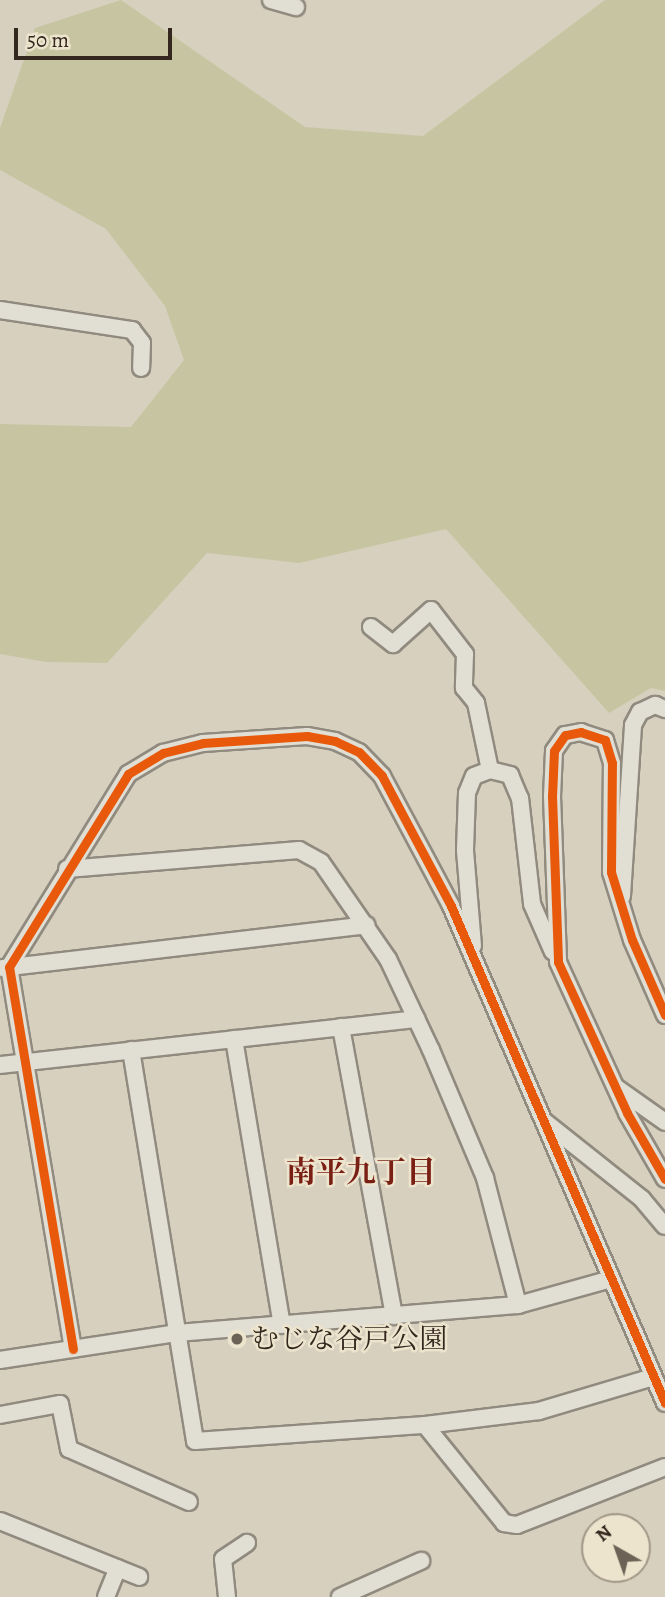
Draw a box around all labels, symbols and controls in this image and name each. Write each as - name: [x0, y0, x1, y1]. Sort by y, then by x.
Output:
- scale bar: [18, 14, 175, 58]
- text: 50 m: [27, 26, 69, 54]
- district label: 南平九丁目: [286, 1154, 436, 1190]
- place label: むじな谷戸公園: [251, 1322, 447, 1356]
- marker: むじな谷戸公園: [229, 1331, 245, 1347]
- north arrow: [581, 1513, 651, 1583]
- text: N: [590, 1519, 617, 1548]

